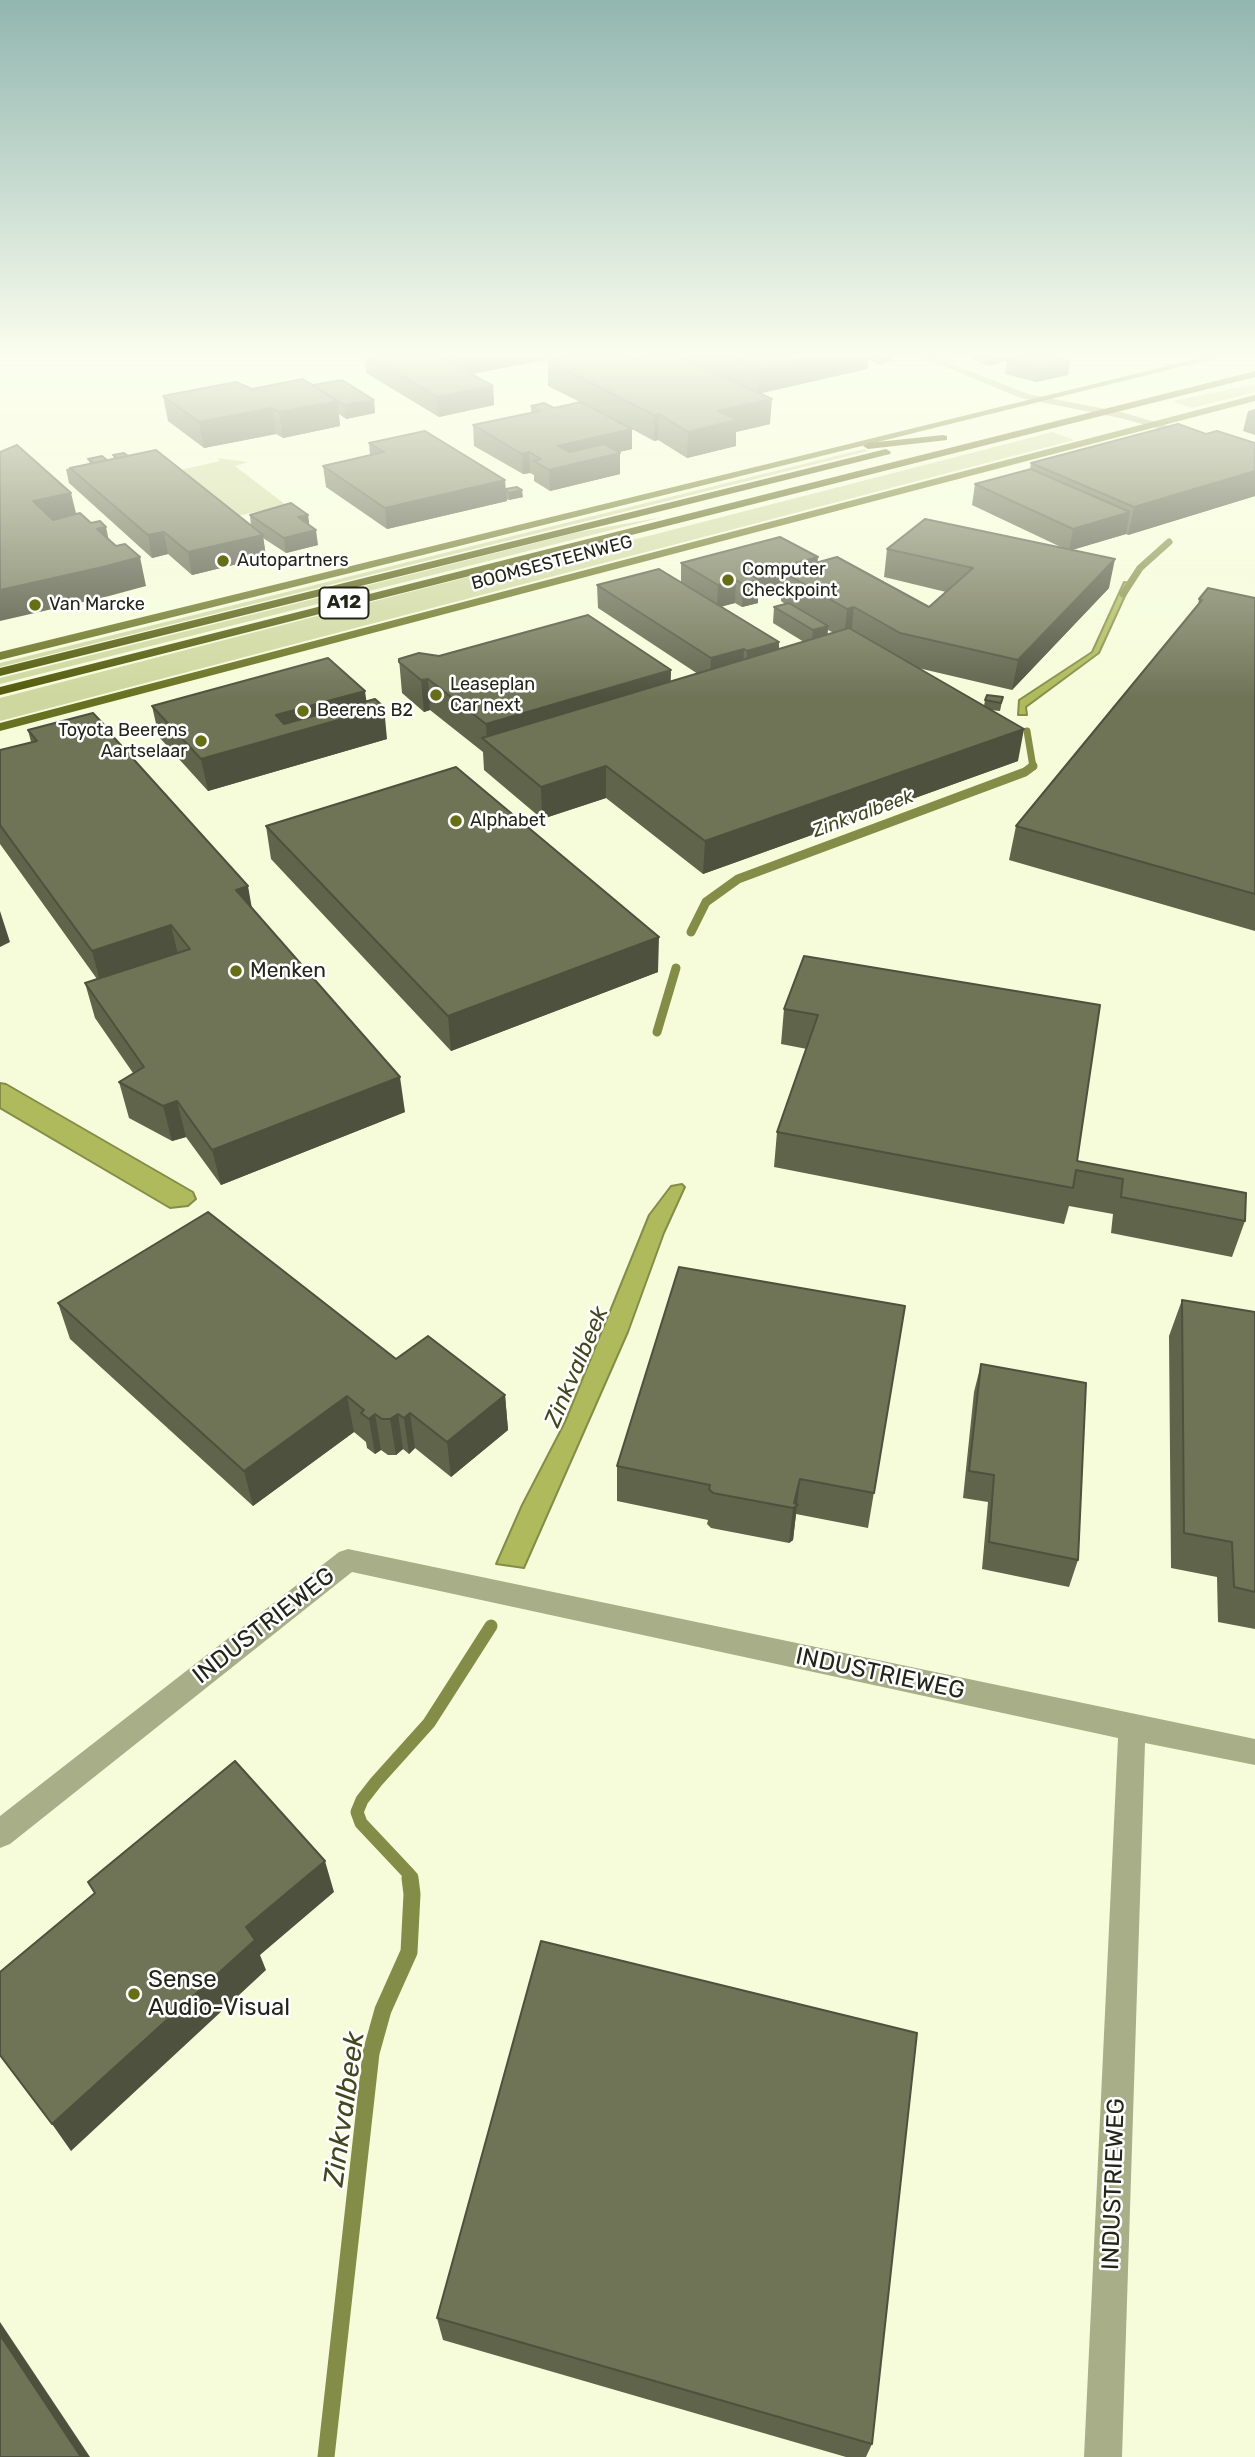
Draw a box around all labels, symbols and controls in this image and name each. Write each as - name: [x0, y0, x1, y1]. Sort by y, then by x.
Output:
- street label: BOOMSESTEENWEG: [469, 531, 635, 595]
- place label: Autopartners: [237, 550, 349, 572]
- marker: Autopartners: [215, 553, 231, 569]
- place label: Computer Checkpoint: [742, 559, 837, 602]
- marker: Computer Checkpoint: [720, 572, 736, 588]
- road number: A12: [320, 588, 368, 618]
- place label: Van Marcke: [49, 594, 145, 616]
- marker: Van Marcke: [27, 597, 43, 613]
- place label: Leaseplan Car next: [450, 674, 535, 716]
- marker: Leaseplan Car next: [428, 687, 444, 703]
- place label: Beerens B2: [317, 700, 413, 722]
- marker: Beerens B2: [295, 703, 311, 719]
- place label: Toyota Beerens Aartselaar: [58, 720, 187, 762]
- marker: Toyota Beerens Aartselaar: [193, 733, 209, 749]
- water label: Zinkvalbeek: [809, 785, 917, 843]
- place label: Alphabet: [470, 810, 546, 832]
- marker: Alphabet: [448, 813, 464, 829]
- place label: Menken: [250, 958, 326, 984]
- marker: Menken: [228, 963, 244, 979]
- water label: Zinkvalbeek: [539, 1303, 615, 1431]
- street label: INDUSTRIEWEG: [187, 1562, 341, 1690]
- street label: INDUSTRIEWEG: [793, 1642, 967, 1706]
- place label: Sense Audio-Visual: [148, 1966, 290, 2022]
- marker: Sense Audio-Visual: [126, 1986, 142, 2002]
- water label: Zinkvalbeek: [318, 2029, 372, 2189]
- street label: INDUSTRIEWEG: [1097, 2098, 1131, 2270]

